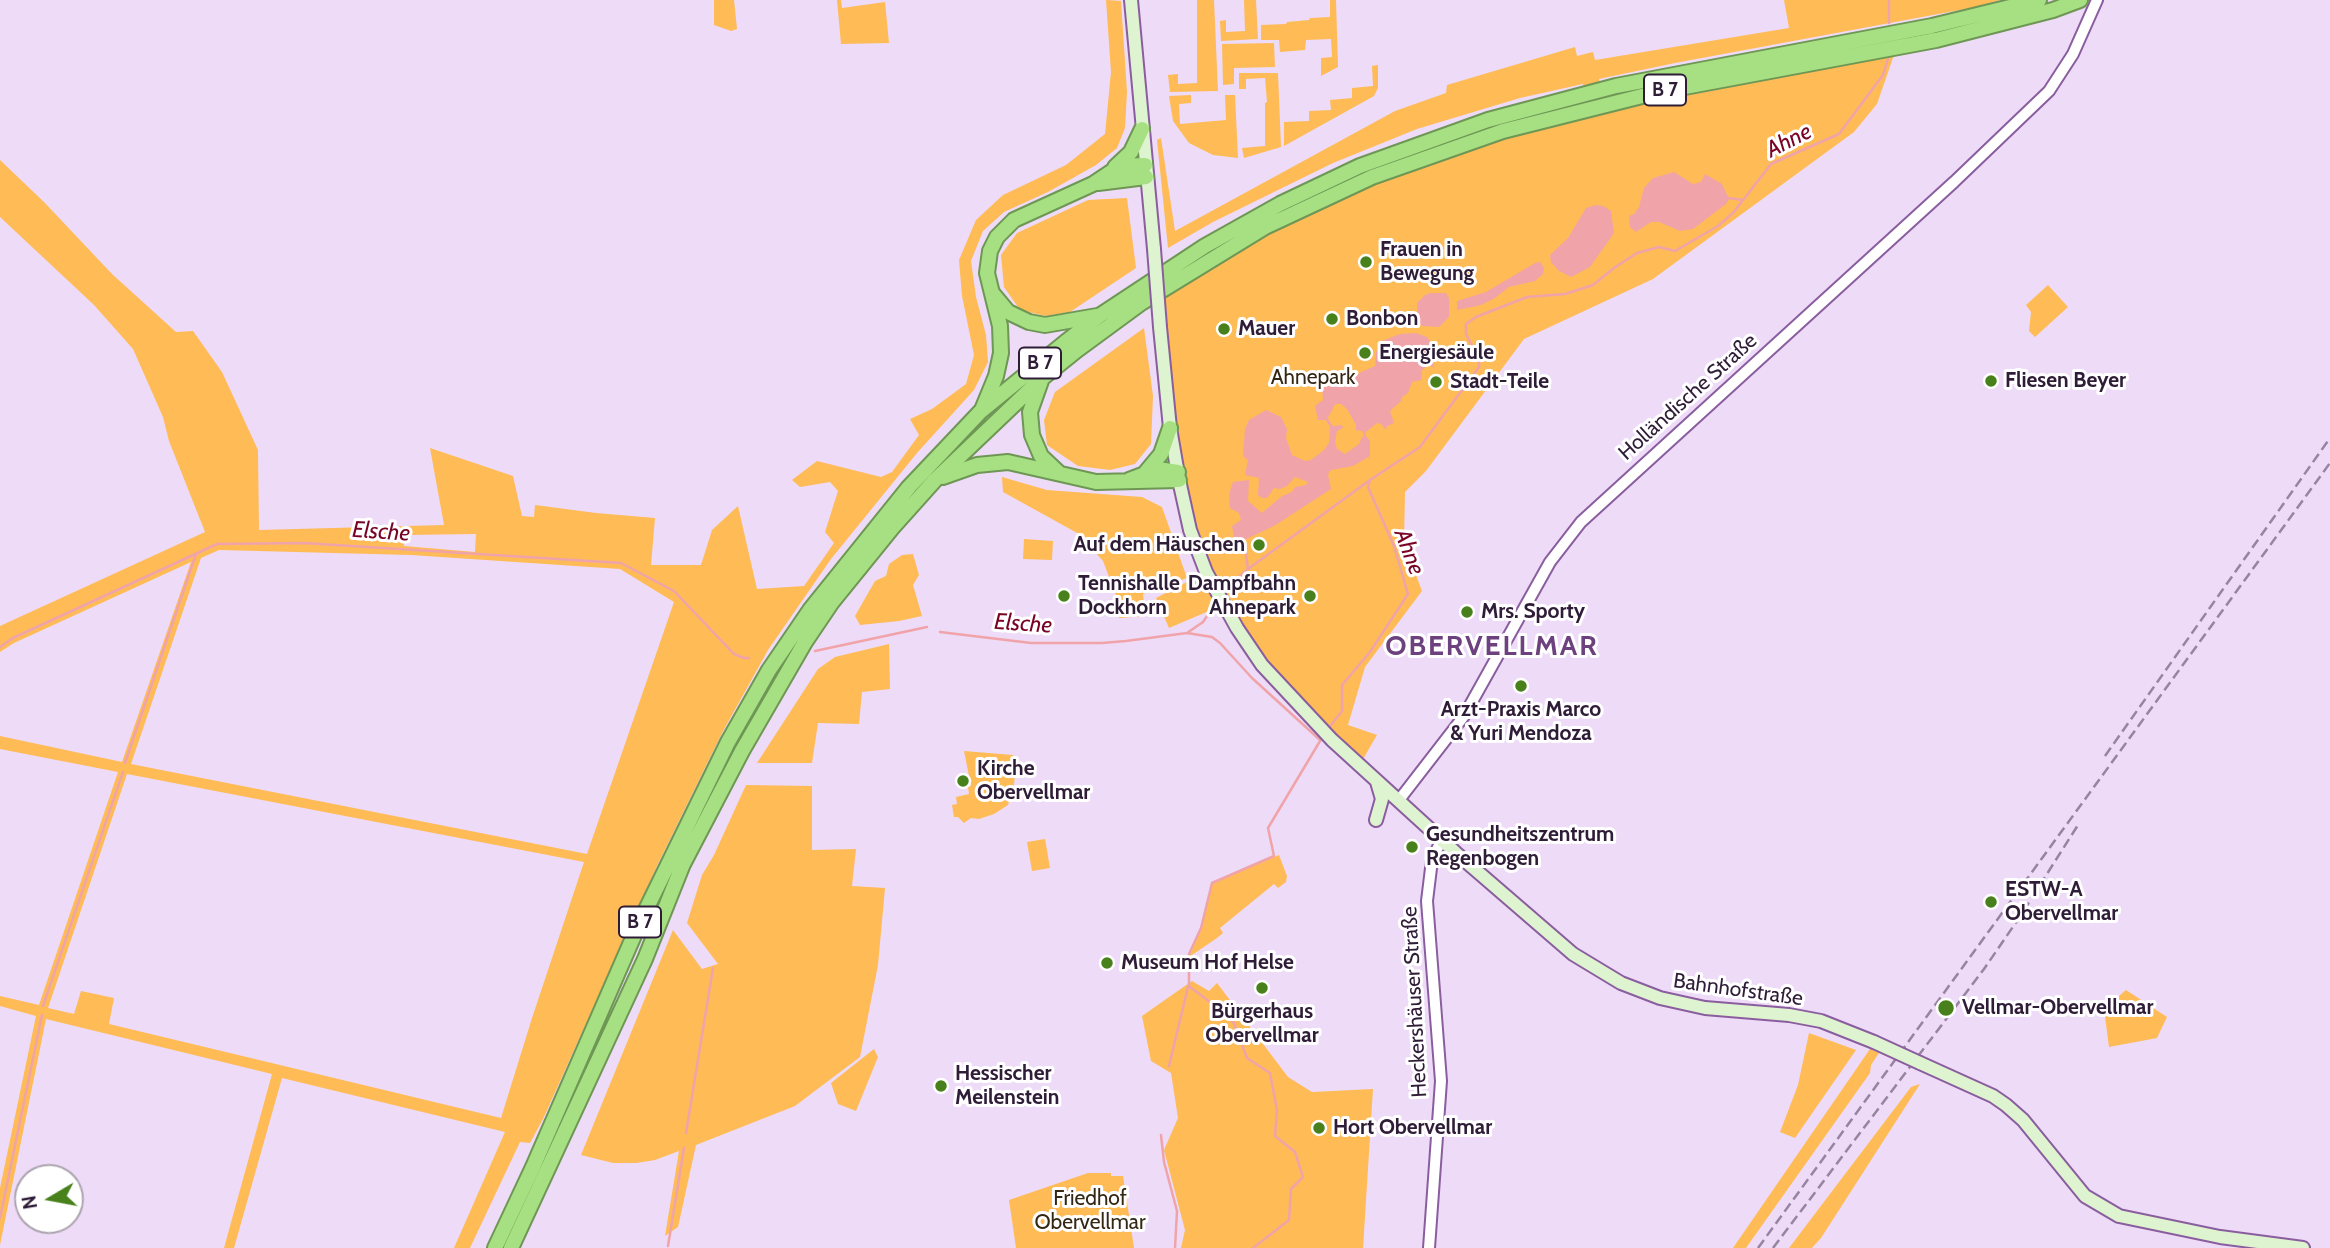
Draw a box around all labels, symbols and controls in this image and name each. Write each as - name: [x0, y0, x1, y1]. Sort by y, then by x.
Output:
- road number: B 7: [1644, 74, 1686, 106]
- water label: Ahne: [1762, 118, 1816, 164]
- place label: Frauen in Bewegung: [1380, 237, 1474, 287]
- marker: Frauen in Bewegung: [1358, 254, 1374, 270]
- place label: Bonbon: [1346, 306, 1418, 332]
- marker: Bonbon: [1324, 311, 1340, 327]
- place label: Mauer: [1238, 316, 1295, 342]
- marker: Mauer: [1216, 321, 1232, 337]
- street label: Holländische Straße: [1614, 328, 1762, 466]
- place label: Energiesäule: [1379, 340, 1494, 366]
- marker: Energiesäule: [1357, 345, 1373, 361]
- road number: B 7: [1019, 348, 1061, 378]
- park label: Ahnepark: [1271, 365, 1355, 391]
- place label: Fliesen Beyer: [2005, 368, 2126, 394]
- place label: Stadt-Teile: [1450, 369, 1549, 395]
- marker: Fliesen Beyer: [1983, 373, 1999, 389]
- marker: Stadt-Teile: [1428, 374, 1444, 390]
- water label: Elsche: [351, 516, 411, 548]
- water label: Ahne: [1388, 525, 1430, 579]
- place label: Auf dem Häuschen: [1073, 532, 1245, 558]
- marker: Auf dem Häuschen: [1251, 537, 1267, 553]
- place label: Tennishalle Dockhorn: [1078, 571, 1180, 621]
- place label: Dampfbahn Ahnepark: [1188, 571, 1296, 621]
- marker: Tennishalle Dockhorn: [1056, 588, 1072, 604]
- marker: Dampfbahn Ahnepark: [1302, 588, 1318, 604]
- place label: Mrs. Sporty: [1481, 599, 1585, 625]
- marker: Mrs. Sporty: [1459, 604, 1475, 620]
- water label: Elsche: [993, 608, 1053, 640]
- district label: OBERVELLMAR: [1387, 630, 1597, 664]
- marker: Arzt-Praxis Marco & Yuri Mendoza: [1513, 678, 1529, 694]
- place label: Arzt-Praxis Marco & Yuri Mendoza: [1441, 697, 1601, 747]
- place label: Kirche Obervellmar: [977, 756, 1090, 806]
- marker: Kirche Obervellmar: [955, 773, 971, 789]
- place label: Gesundheitszentrum Regenbogen: [1426, 822, 1614, 872]
- marker: Gesundheitszentrum Regenbogen: [1404, 839, 1420, 855]
- place label: ESTW-A Obervellmar: [2005, 877, 2118, 927]
- marker: ESTW-A Obervellmar: [1983, 894, 1999, 910]
- road number: B 7: [619, 906, 661, 938]
- street label: Heckershäuser Straße: [1397, 906, 1433, 1098]
- place label: Museum Hof Helse: [1121, 950, 1294, 976]
- marker: Museum Hof Helse: [1099, 955, 1115, 971]
- street label: Bahnhofstraße: [1672, 968, 1804, 1012]
- marker: Bürgerhaus Obervellmar: [1254, 980, 1270, 996]
- place label: Vellmar-Obervellmar: [1962, 995, 2153, 1021]
- marker: Vellmar-Obervellmar: [1936, 998, 1956, 1018]
- place label: Bürgerhaus Obervellmar: [1205, 999, 1319, 1049]
- place label: Hessischer Meilenstein: [955, 1061, 1059, 1111]
- marker: Hessischer Meilenstein: [933, 1078, 949, 1094]
- place label: Hort Obervellmar: [1333, 1115, 1492, 1141]
- marker: Hort Obervellmar: [1311, 1120, 1327, 1136]
- north arrow: [14, 1164, 84, 1234]
- park label: Friedhof Obervellmar: [1034, 1186, 1146, 1236]
- text: N: [17, 1194, 42, 1211]

